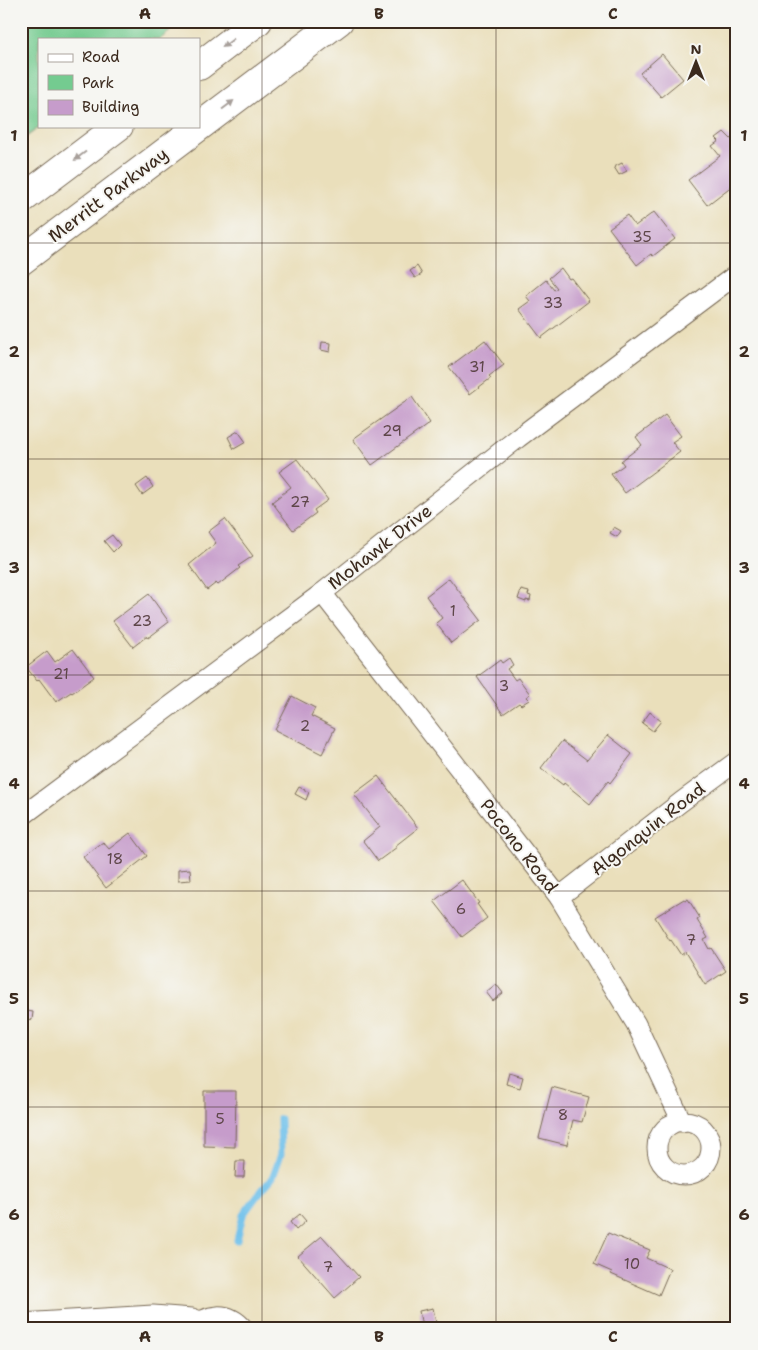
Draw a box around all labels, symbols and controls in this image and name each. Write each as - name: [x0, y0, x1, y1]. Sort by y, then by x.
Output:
- text: A: [139, 3, 151, 24]
- text: B: [374, 3, 384, 24]
- text: C: [608, 3, 618, 24]
- legend: [38, 38, 200, 128]
- one-way arrow: [222, 38, 235, 49]
- north arrow: [670, 38, 720, 88]
- text: N: [690, 40, 702, 58]
- text: Road: [82, 47, 120, 67]
- text: Park: [82, 73, 114, 93]
- text: Building: [82, 97, 139, 117]
- one-way arrow: [221, 100, 234, 111]
- text: 1: [10, 125, 18, 146]
- text: 1: [740, 125, 748, 146]
- street label: Merritt Parkway: [43, 142, 173, 248]
- one-way arrow: [74, 150, 87, 161]
- house number: 35: [632, 227, 652, 247]
- house number: 33: [543, 293, 563, 313]
- text: 2: [8, 341, 20, 362]
- text: 2: [738, 341, 750, 362]
- house number: 31: [469, 357, 485, 377]
- house number: 29: [382, 421, 402, 441]
- house number: 27: [290, 492, 310, 512]
- street label: Mohawk Drive: [323, 499, 437, 595]
- text: 3: [8, 557, 20, 578]
- text: 3: [738, 557, 750, 578]
- house number: 1: [450, 601, 456, 621]
- house number: 23: [132, 611, 152, 631]
- house number: 21: [53, 664, 69, 684]
- house number: 3: [499, 676, 509, 696]
- house number: 2: [300, 716, 310, 736]
- text: 4: [8, 773, 20, 794]
- text: 4: [738, 773, 750, 794]
- street label: Algonquin Road: [586, 777, 710, 881]
- street label: Pocono Road: [475, 794, 563, 898]
- house number: 18: [107, 849, 123, 869]
- house number: 6: [456, 899, 466, 919]
- house number: 7: [686, 930, 696, 950]
- text: 5: [9, 988, 19, 1009]
- text: 5: [739, 988, 749, 1009]
- house number: 8: [558, 1105, 568, 1125]
- house number: 5: [215, 1109, 225, 1129]
- text: 6: [8, 1204, 20, 1225]
- text: 6: [738, 1204, 750, 1225]
- house number: 10: [624, 1254, 640, 1274]
- house number: 7: [323, 1257, 333, 1277]
- text: A: [139, 1326, 151, 1347]
- text: B: [374, 1326, 384, 1347]
- text: C: [608, 1326, 618, 1347]

